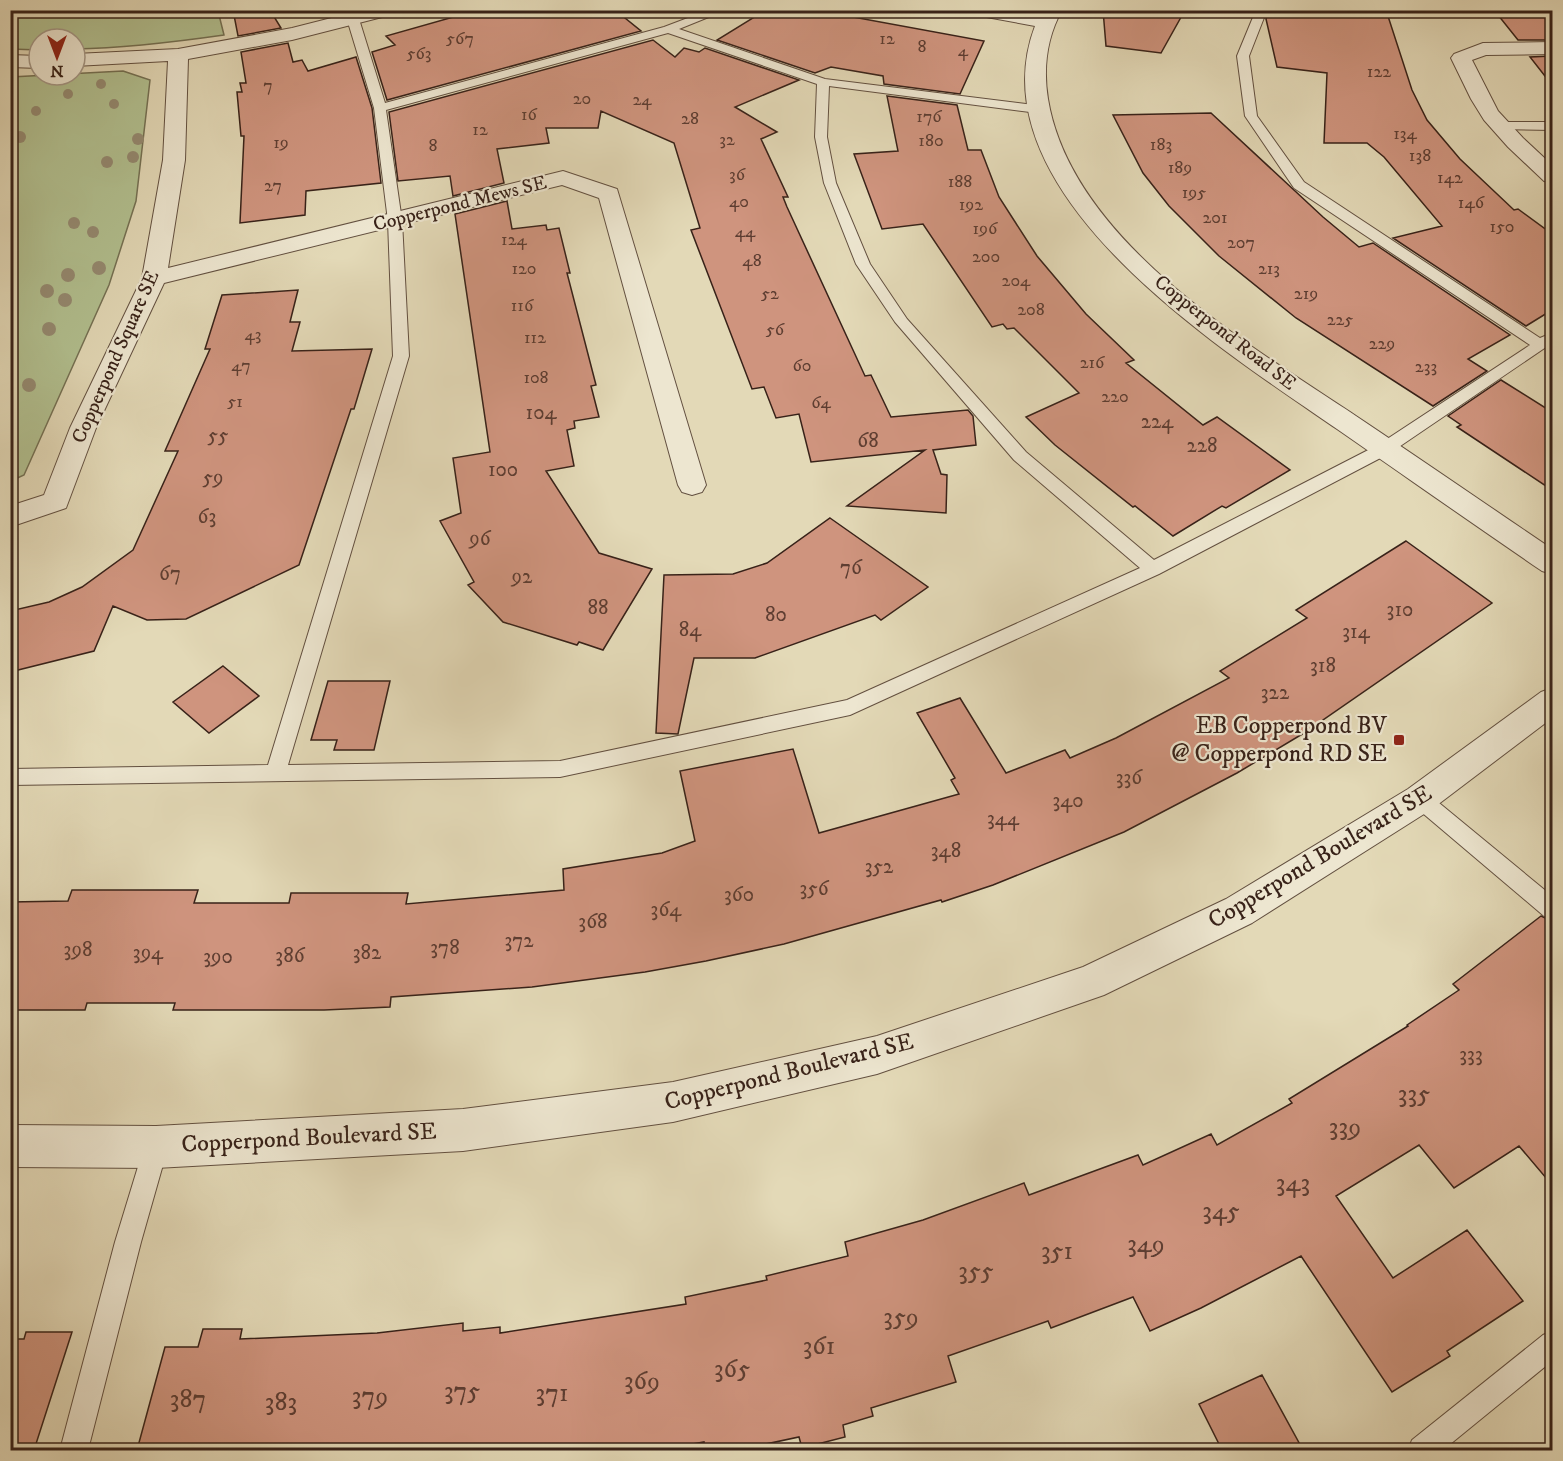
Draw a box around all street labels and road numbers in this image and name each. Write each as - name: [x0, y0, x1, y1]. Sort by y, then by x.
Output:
- street label: Copperpond Mews SE: [371, 170, 549, 238]
- street label: Copperpond Square SE: [67, 267, 165, 447]
- street label: Copperpond Road SE: [1149, 270, 1301, 396]
- street label: Copperpond Boulevard SE: [1203, 778, 1437, 936]
- street label: Copperpond Boulevard SE: [661, 1027, 917, 1117]
- street label: Copperpond Boulevard SE: [181, 1116, 437, 1160]

